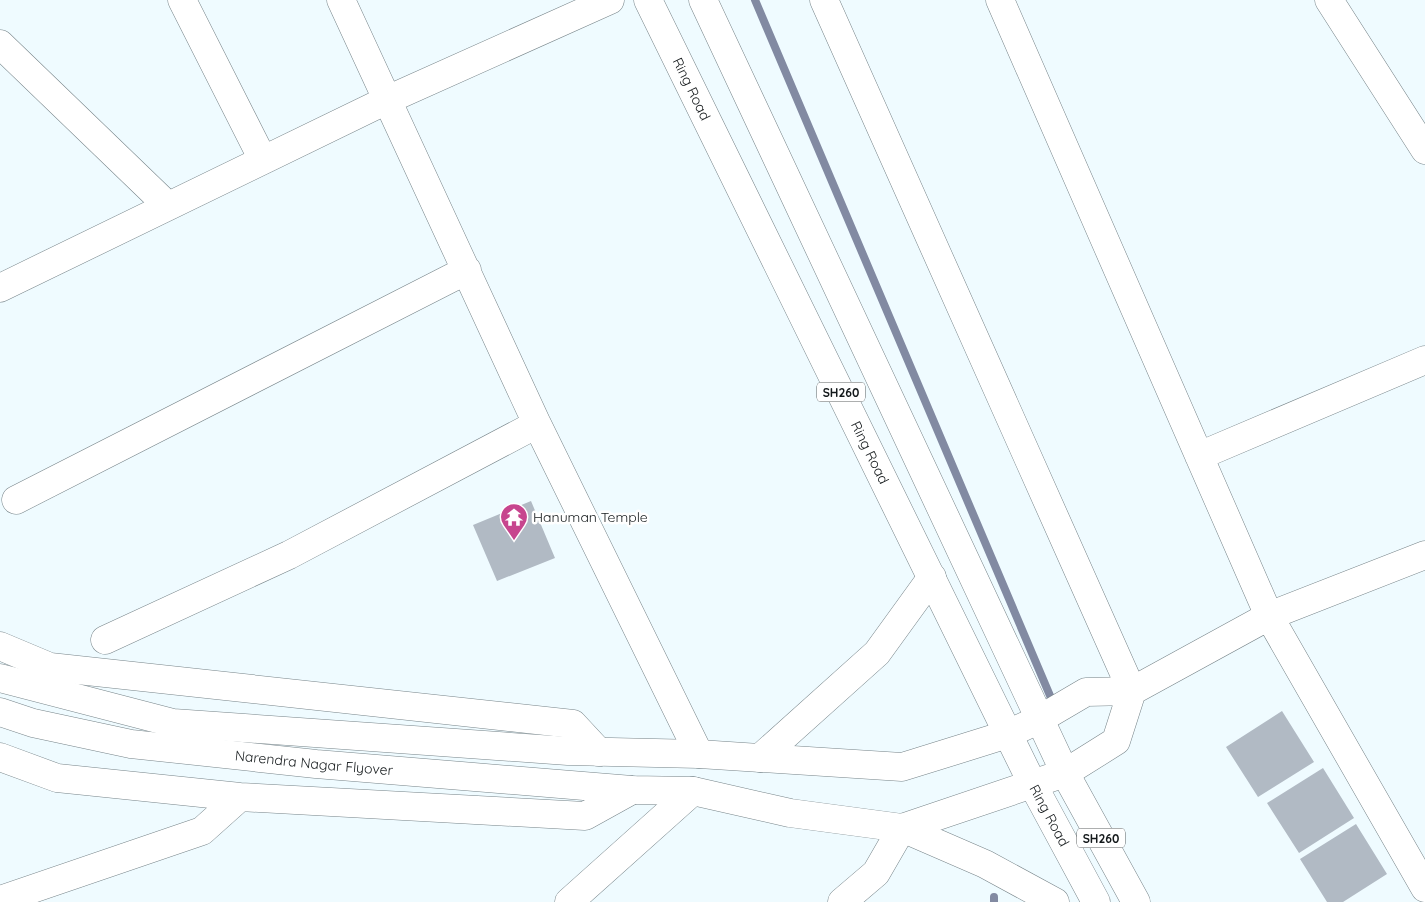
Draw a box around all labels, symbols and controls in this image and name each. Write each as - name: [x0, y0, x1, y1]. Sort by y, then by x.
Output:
- street label: Ring Road: [669, 54, 715, 123]
- road number: SH260: [817, 382, 865, 402]
- street label: Ring Road: [847, 418, 893, 487]
- temple icon: Hanuman Temple: [499, 502, 529, 541]
- place label: Hanuman Temple: [533, 508, 648, 526]
- street label: Narendra Nagar Flyover: [234, 746, 394, 779]
- street label: Ring Road: [1025, 781, 1073, 850]
- road number: SH260: [1077, 828, 1125, 848]

